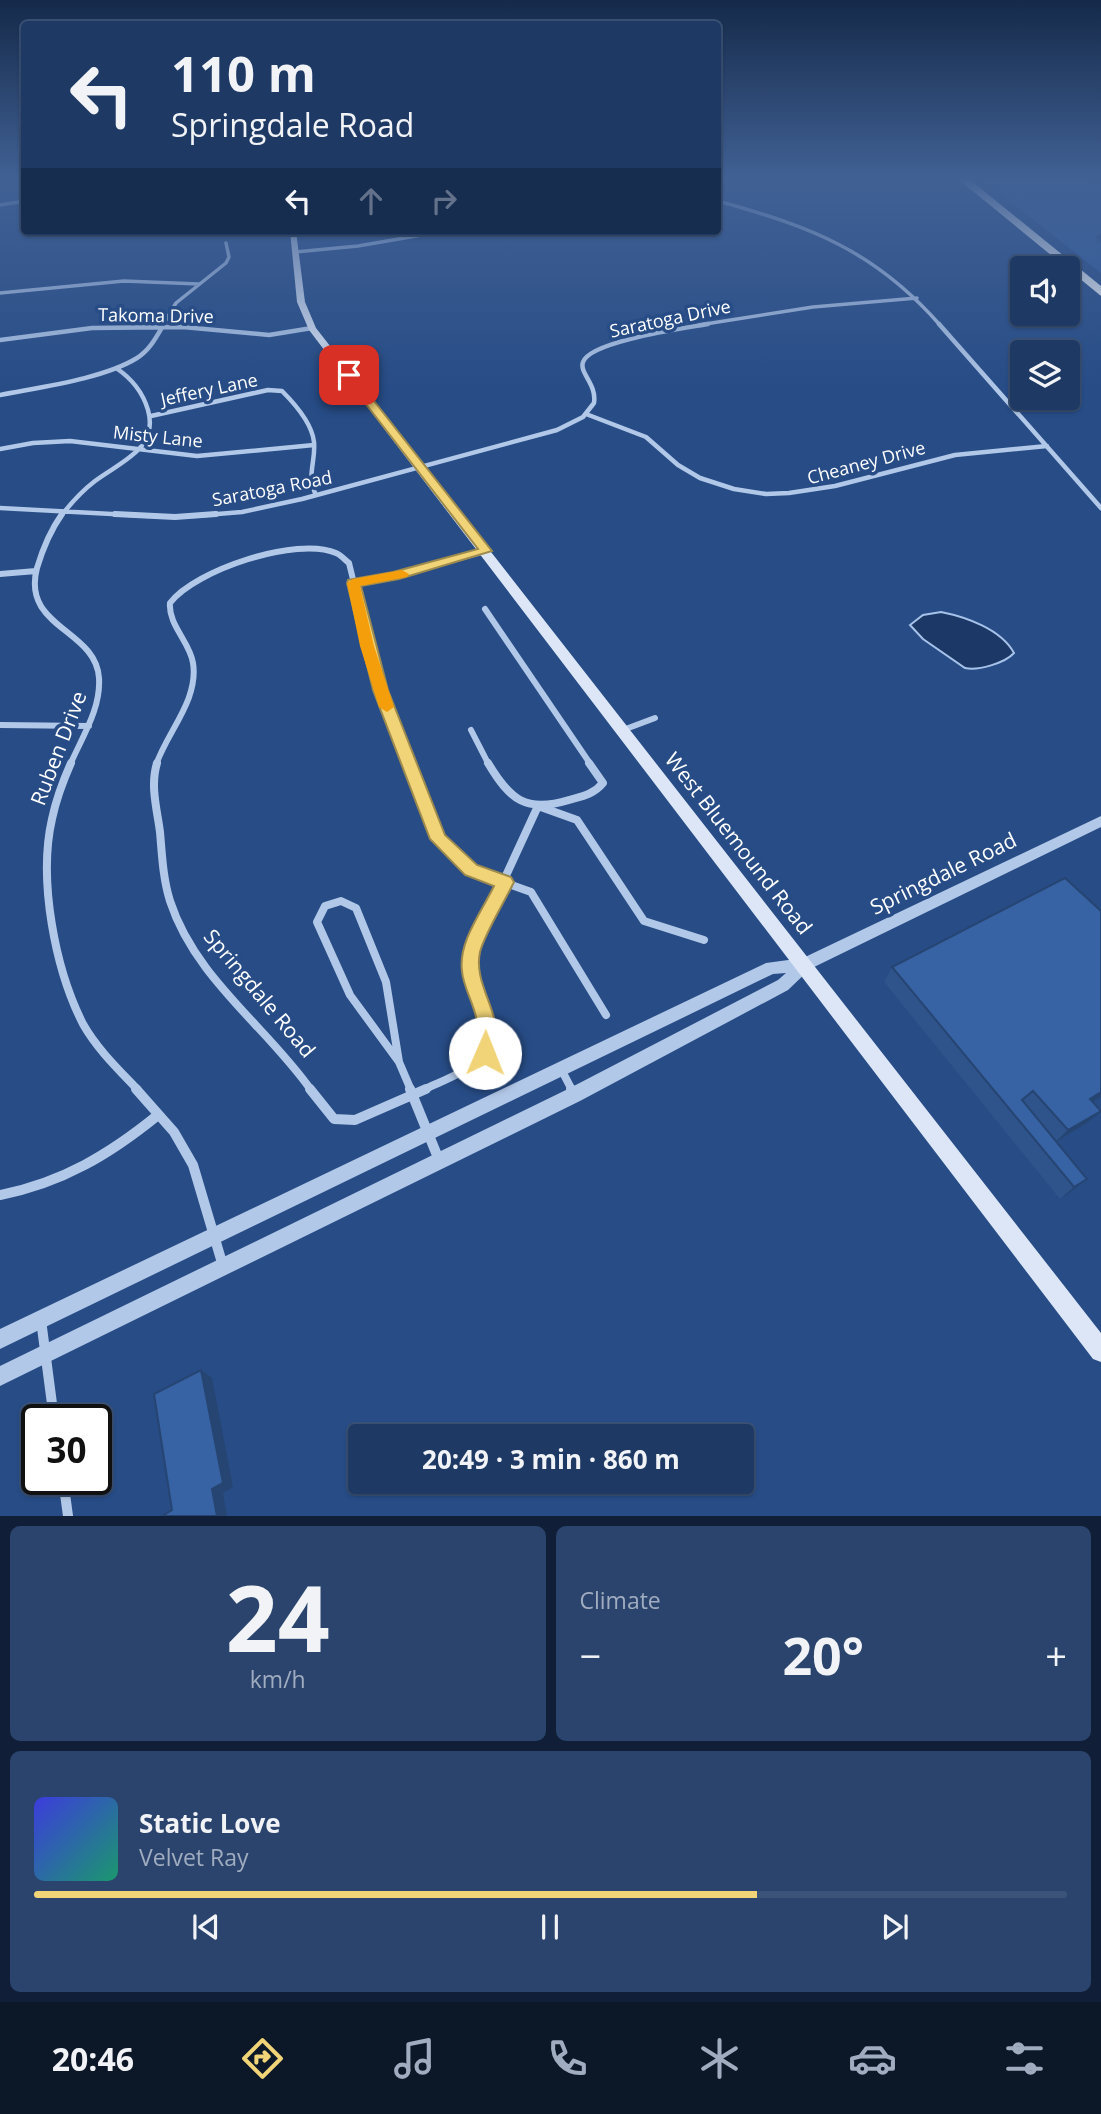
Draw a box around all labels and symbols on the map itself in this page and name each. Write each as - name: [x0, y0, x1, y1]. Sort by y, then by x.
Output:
- street label: Saratoga Drive: [607, 293, 733, 343]
- street label: Takoma Drive: [98, 302, 214, 328]
- pin: [319, 345, 379, 405]
- street label: Jeffery Lane: [156, 367, 260, 411]
- street label: Misty Lane: [112, 419, 204, 453]
- street label: Cheaney Drive: [804, 435, 928, 489]
- street label: Saratoga Road: [210, 465, 334, 511]
- street label: Ruben Drive: [23, 687, 93, 809]
- street label: West Bluemound Road: [659, 746, 819, 940]
- street label: Springdale Road: [865, 825, 1021, 921]
- street label: Springdale Road: [198, 923, 322, 1063]
- position arrow: [448, 1016, 522, 1090]
- speed limit sign: 30: [21, 1404, 112, 1495]

